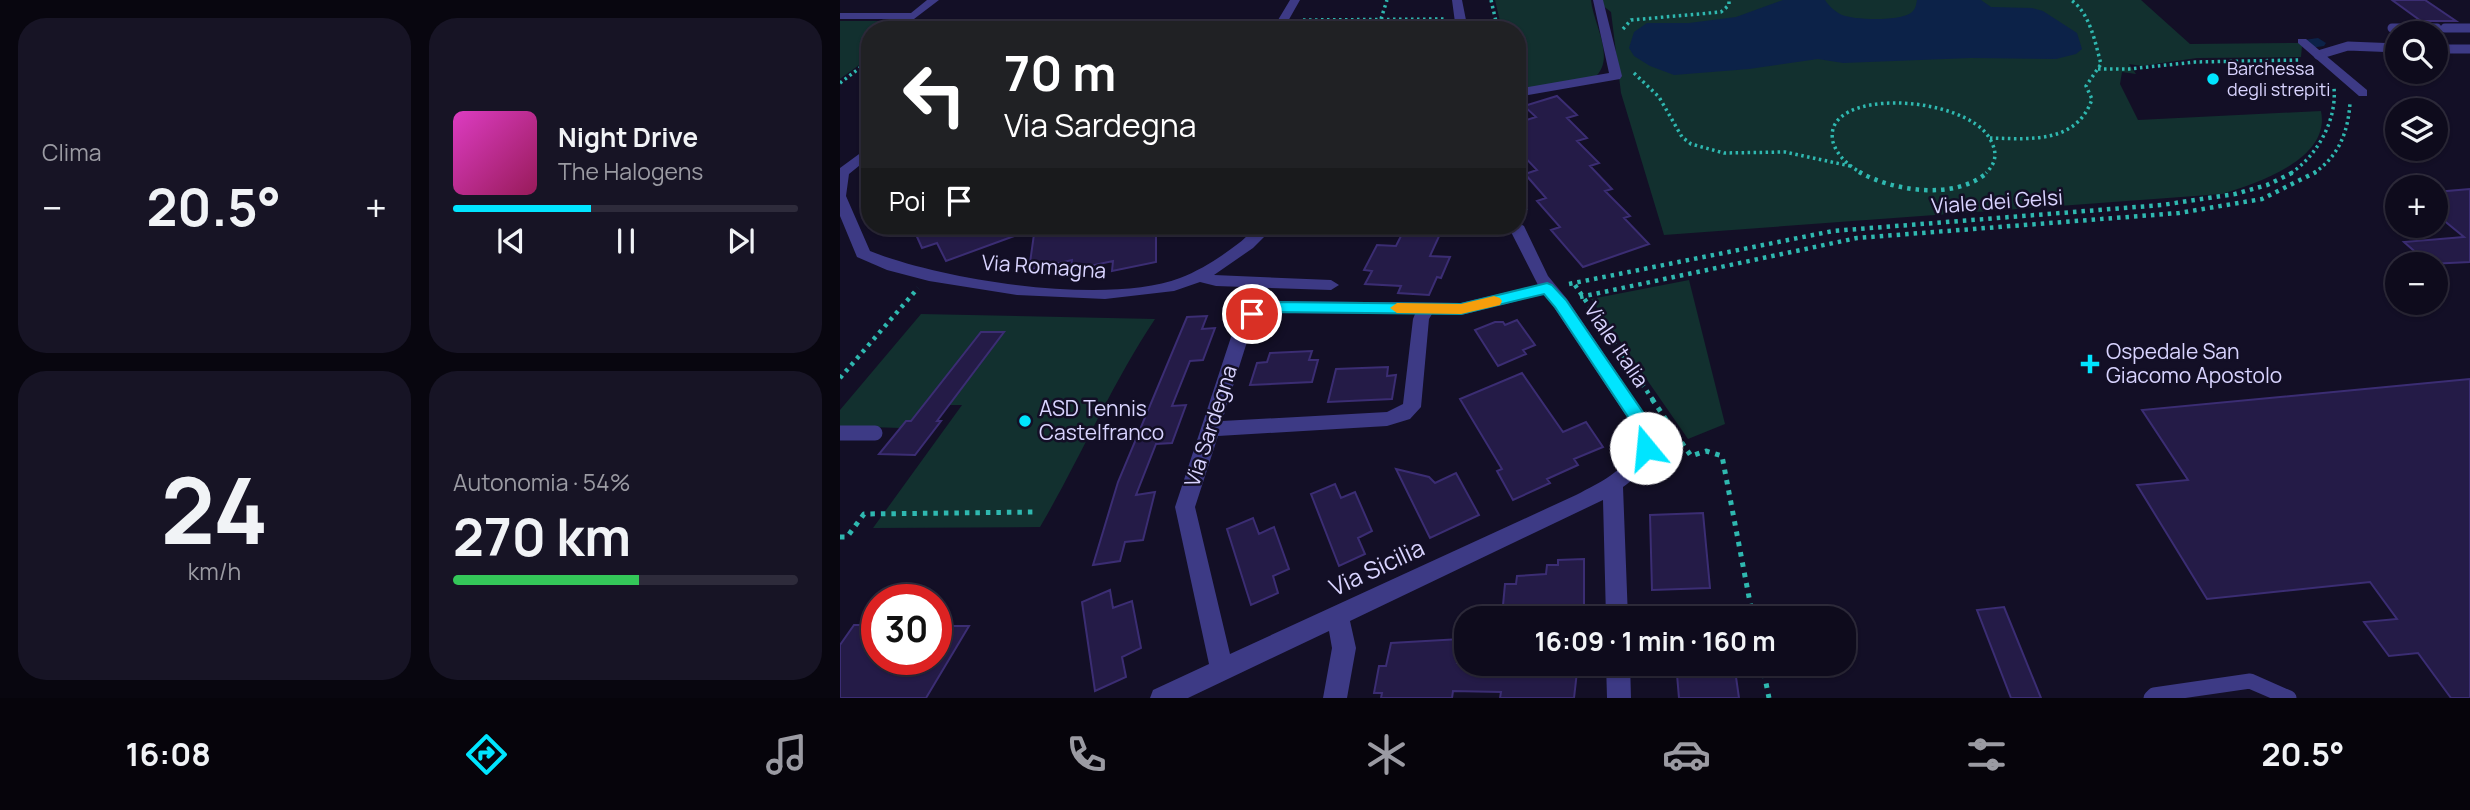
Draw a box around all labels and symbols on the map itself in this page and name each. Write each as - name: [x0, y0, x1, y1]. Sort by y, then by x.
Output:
- place label: Barchessa degli strepiti: [2227, 56, 2330, 101]
- marker: Barchessa degli strepiti: [2205, 71, 2221, 87]
- street label: Viale dei Gelsi: [1930, 182, 2064, 220]
- street label: Via Romagna: [981, 248, 1107, 284]
- pin: [1222, 284, 1282, 344]
- street label: Viale Italia: [1578, 297, 1655, 392]
- place label: Ospedale San Giacomo Apostolo: [2106, 337, 2282, 389]
- marker: Ospedale San Giacomo Apostolo: [2080, 354, 2100, 374]
- street label: Via Sardegna: [1177, 361, 1243, 490]
- place label: ASD Tennis Castelfranco: [1039, 394, 1164, 446]
- position arrow: [1609, 411, 1683, 485]
- marker: ASD Tennis Castelfranco: [1017, 413, 1033, 429]
- street label: Via Sicilia: [1324, 530, 1429, 603]
- speed limit sign: 30: [861, 584, 952, 675]

